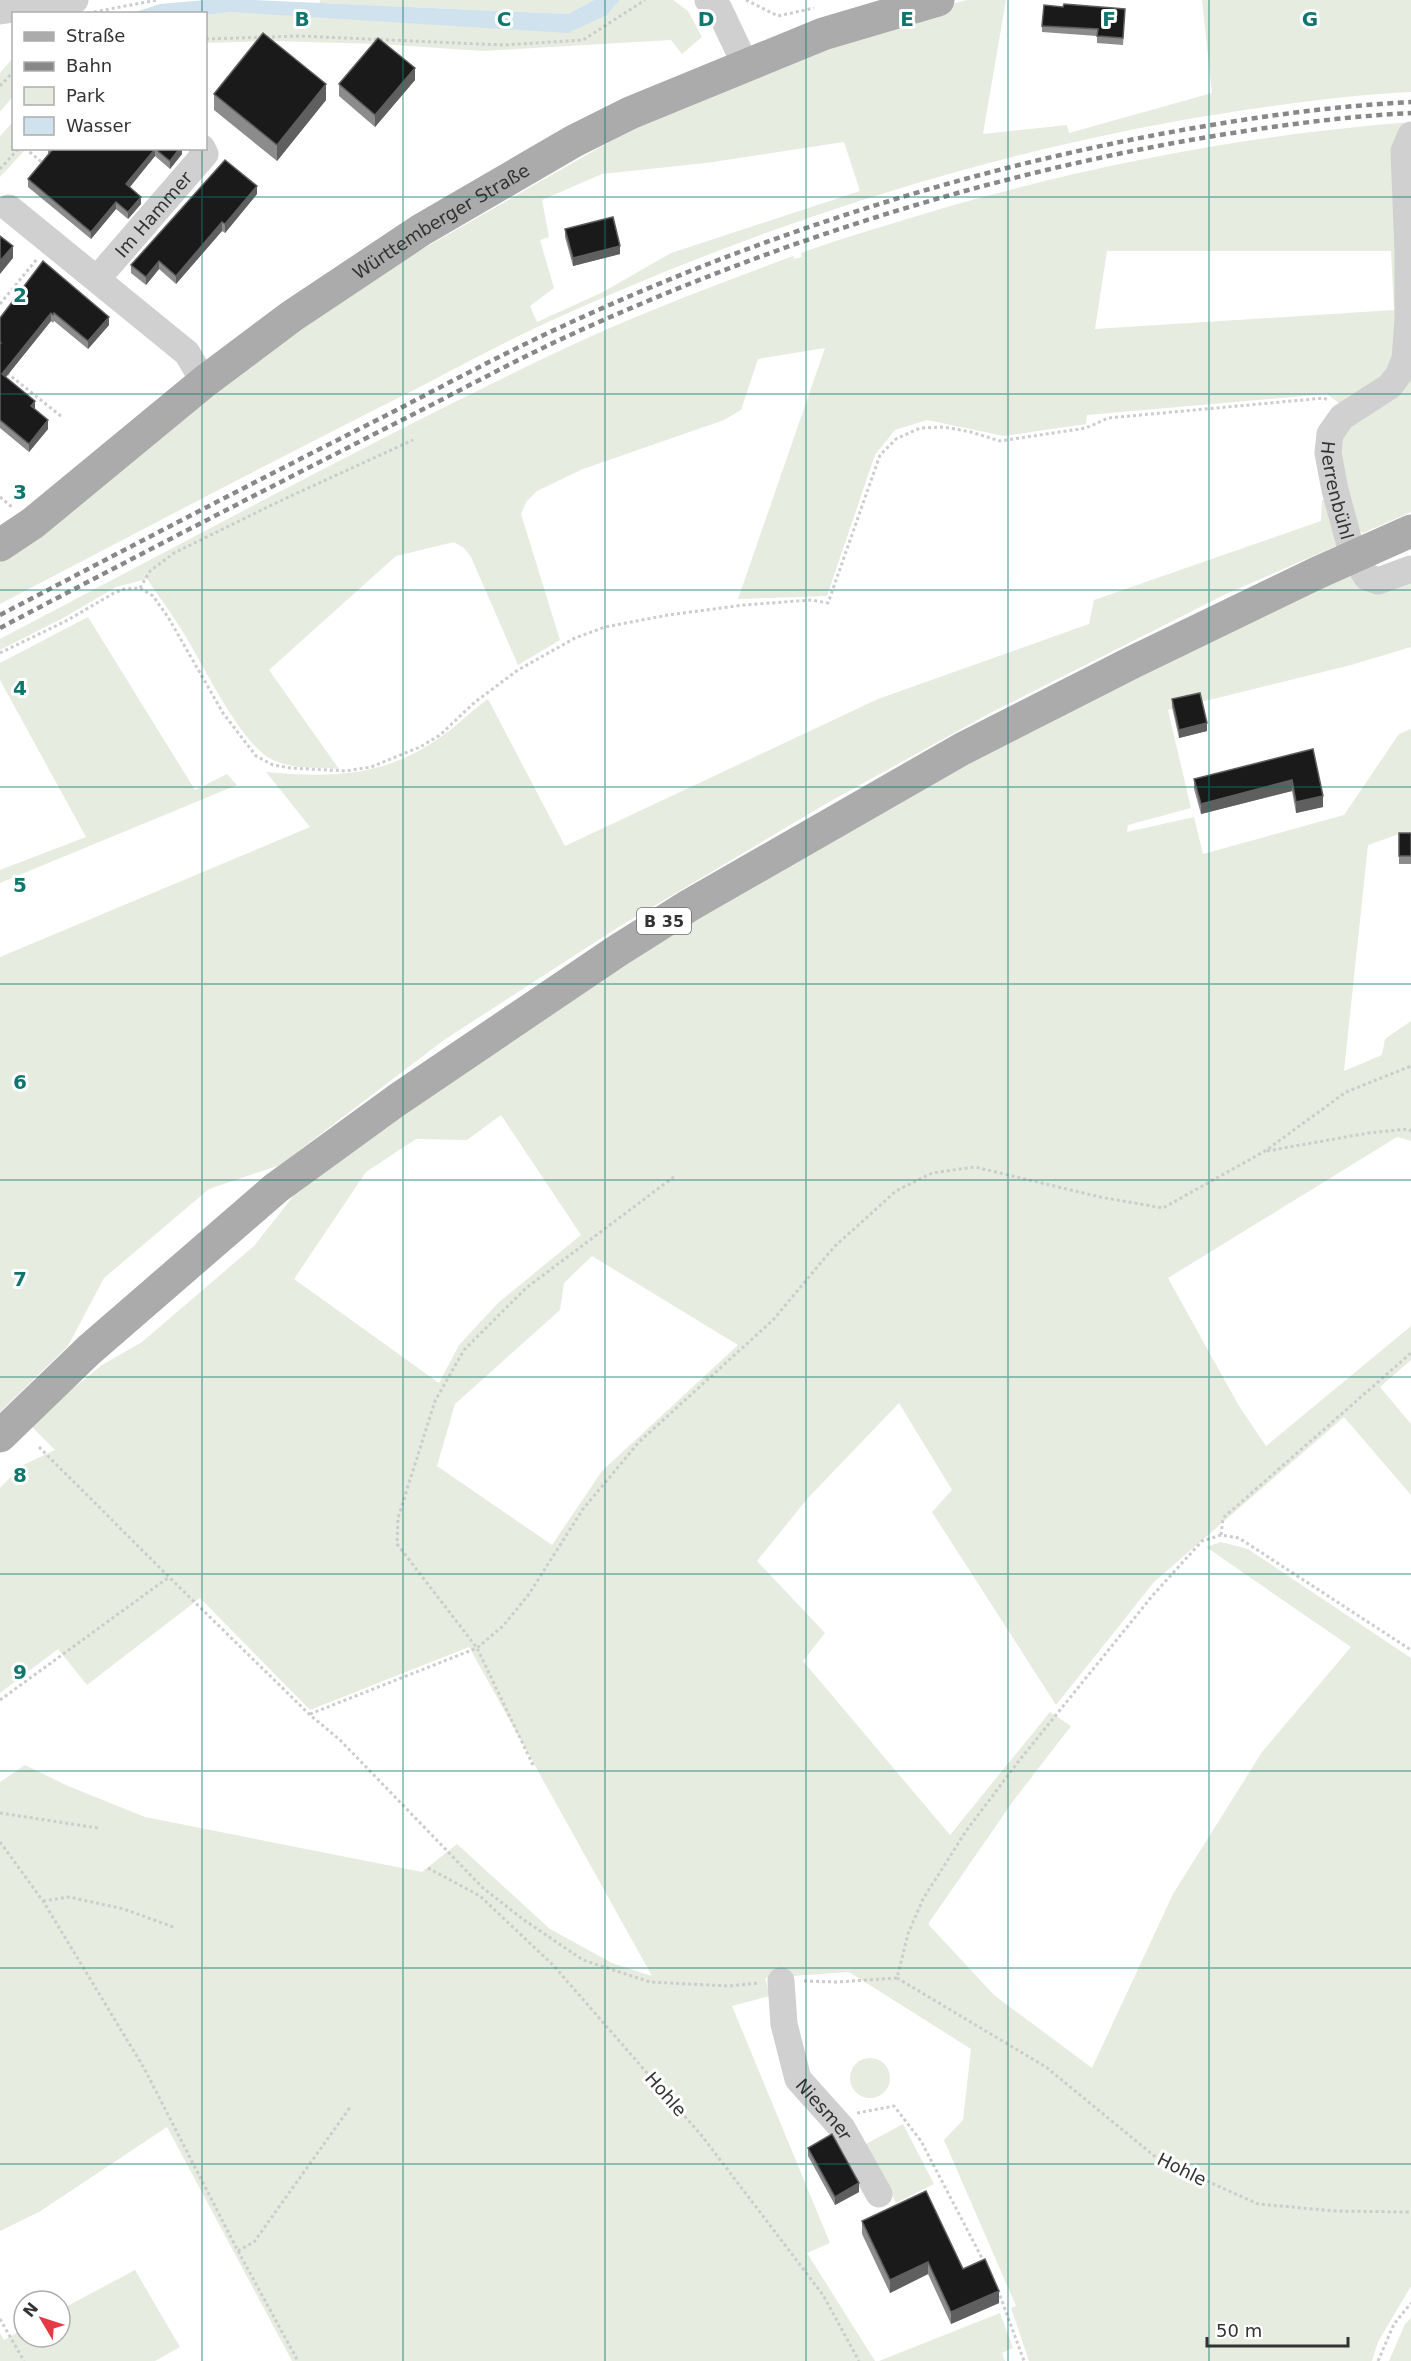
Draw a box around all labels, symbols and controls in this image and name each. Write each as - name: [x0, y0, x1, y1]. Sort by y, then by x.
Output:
- text: B: [294, 7, 310, 31]
- text: C: [497, 7, 511, 31]
- text: D: [698, 7, 714, 31]
- text: E: [900, 7, 914, 31]
- text: F: [1102, 7, 1116, 31]
- text: G: [1302, 7, 1318, 31]
- legend: [12, 12, 207, 150]
- text: Straße: [66, 25, 125, 46]
- text: Bahn: [66, 55, 112, 76]
- text: Park: [66, 85, 105, 106]
- text: Wasser: [66, 115, 132, 136]
- street label: Württemberger Straße: [349, 159, 533, 283]
- street label: Im Hammer: [110, 166, 196, 261]
- text: 2: [13, 283, 27, 307]
- street label: Herrenbühl: [1317, 440, 1358, 542]
- text: 3: [13, 480, 27, 504]
- text: 4: [13, 676, 27, 700]
- text: 5: [13, 873, 27, 897]
- road number: B 35: [637, 908, 691, 934]
- text: 6: [13, 1070, 27, 1094]
- text: 7: [13, 1267, 27, 1291]
- text: 8: [13, 1463, 27, 1487]
- text: 9: [13, 1660, 27, 1684]
- street label: Hohle: [641, 2067, 691, 2121]
- street label: Niesmer: [792, 2074, 857, 2144]
- street label: Hohle: [1154, 2148, 1210, 2190]
- north arrow: [12, 2289, 72, 2349]
- text: N: [19, 2299, 42, 2321]
- scale bar: [1207, 2310, 1348, 2348]
- text: 50 m: [1216, 2320, 1262, 2341]

